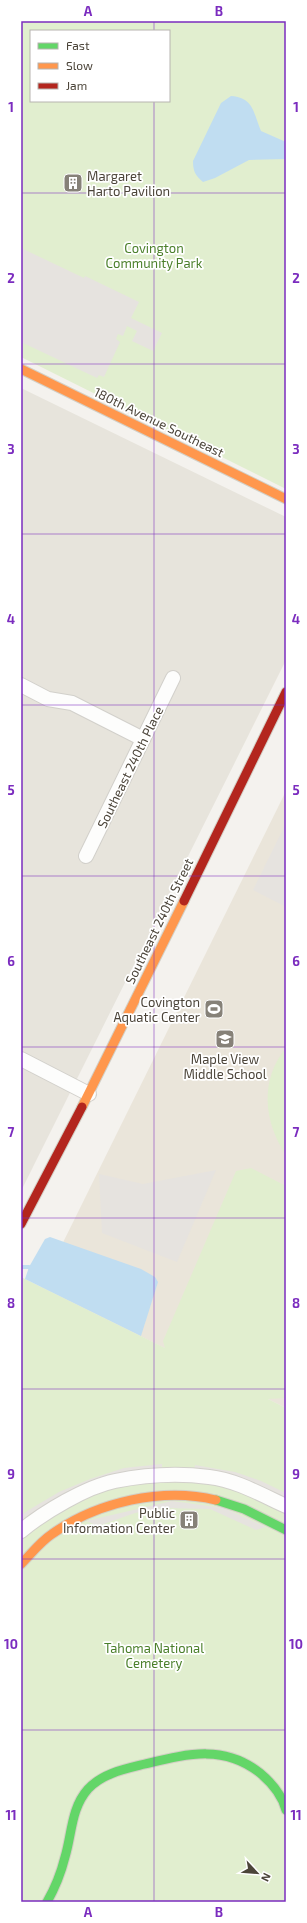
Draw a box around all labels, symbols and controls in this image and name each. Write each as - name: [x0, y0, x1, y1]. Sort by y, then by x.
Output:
- text: A: [84, 3, 93, 19]
- text: B: [215, 3, 223, 19]
- legend: [30, 30, 170, 102]
- text: Fast: [66, 38, 90, 52]
- text: Slow: [66, 58, 93, 72]
- text: Jam: [66, 78, 87, 92]
- text: 1: [8, 99, 14, 115]
- text: 1: [293, 99, 299, 115]
- place label: Margaret Harto Pavilion: [87, 168, 170, 199]
- building icon: Margaret Harto Pavilion: [62, 172, 84, 194]
- park label: Covington Community Park: [106, 240, 203, 271]
- text: 2: [7, 270, 15, 286]
- text: 2: [292, 270, 300, 286]
- street label: 180th Avenue Southeast: [91, 384, 227, 460]
- text: 3: [7, 441, 15, 457]
- text: 3: [292, 441, 300, 457]
- text: 4: [7, 611, 15, 627]
- text: 4: [292, 611, 300, 627]
- street label: Southeast 240th Place: [94, 703, 166, 831]
- text: 5: [7, 782, 15, 798]
- text: 5: [292, 782, 300, 798]
- street label: Southeast 240th Street: [122, 856, 196, 986]
- text: 6: [7, 953, 15, 969]
- text: 6: [292, 953, 300, 969]
- place label: Covington Aquatic Center: [113, 994, 200, 1025]
- sports icon: Covington Aquatic Center: [203, 998, 225, 1020]
- school or university icon: Maple View Middle School: [214, 1028, 236, 1050]
- place label: Maple View Middle School: [183, 1051, 267, 1082]
- text: 7: [8, 1124, 15, 1140]
- text: 7: [293, 1124, 300, 1140]
- text: 8: [7, 1295, 15, 1311]
- text: 8: [292, 1295, 300, 1311]
- text: 9: [7, 1466, 15, 1482]
- text: 9: [292, 1466, 300, 1482]
- place label: Public Information Center: [63, 1505, 175, 1536]
- building icon: Public Information Center: [178, 1509, 200, 1531]
- text: 10: [4, 1636, 18, 1652]
- text: 10: [289, 1636, 303, 1652]
- park label: Tahoma National Cemetery: [104, 1640, 204, 1671]
- text: 11: [5, 1807, 17, 1823]
- text: 11: [290, 1807, 302, 1823]
- north arrow: [237, 1853, 277, 1893]
- text: N: [259, 1871, 274, 1884]
- text: A: [84, 1904, 93, 1920]
- text: B: [215, 1904, 223, 1920]

